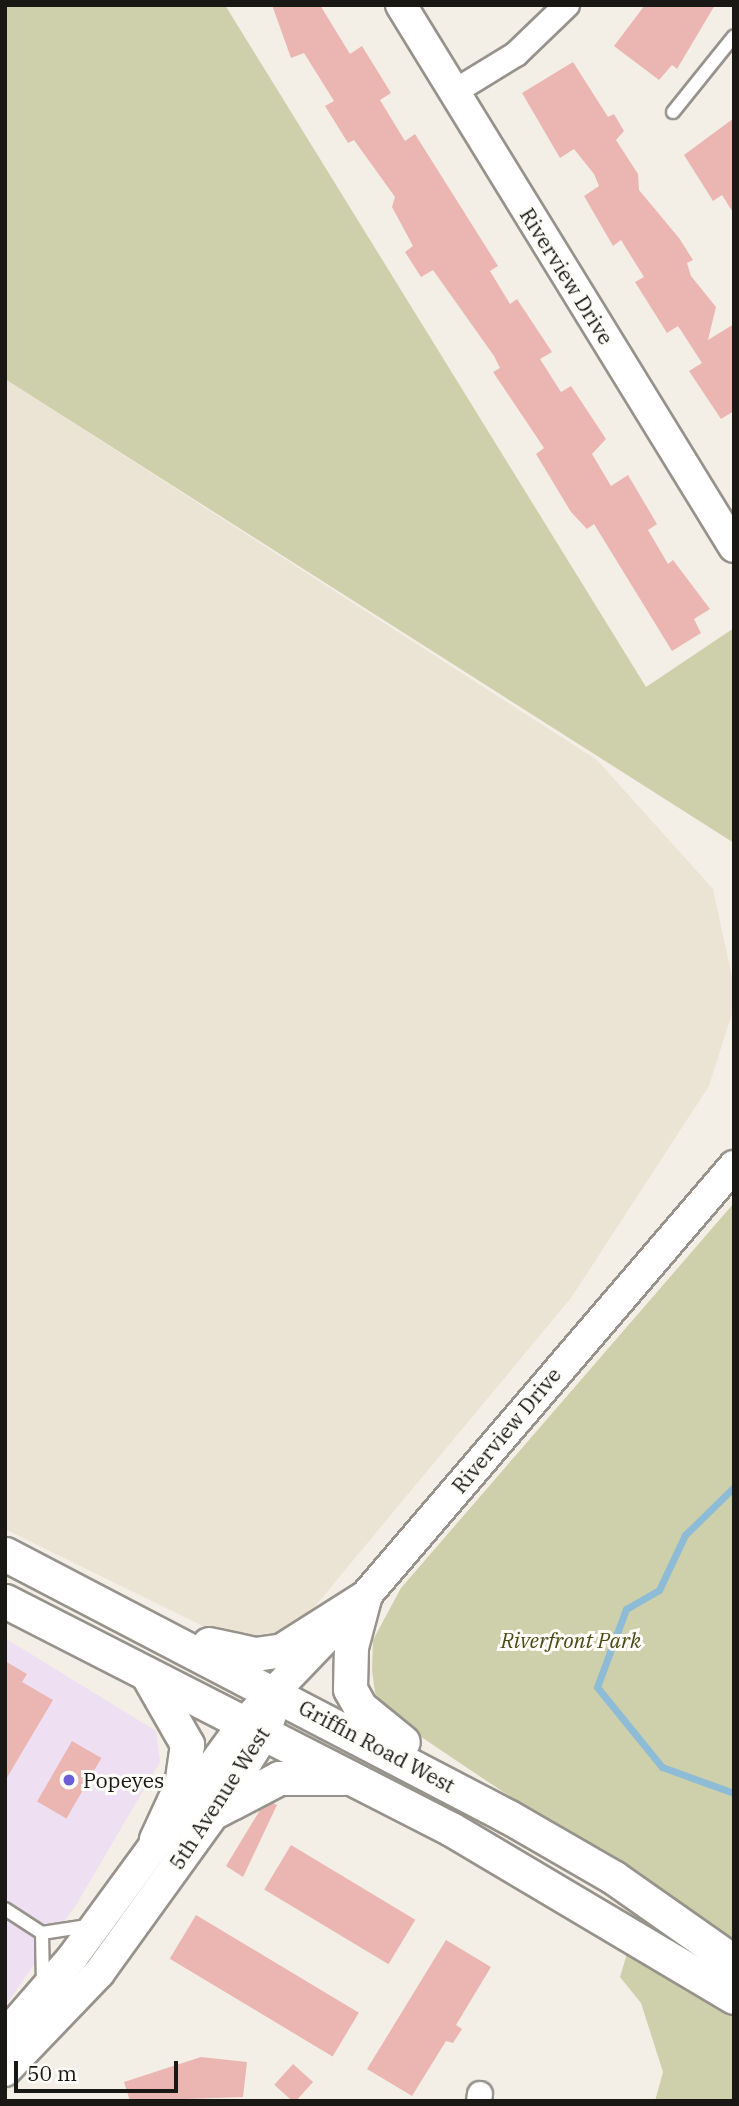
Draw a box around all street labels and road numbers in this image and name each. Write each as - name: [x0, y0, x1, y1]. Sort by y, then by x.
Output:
- street label: Riverview Drive: [515, 203, 619, 349]
- street label: Riverview Drive: [446, 1362, 566, 1498]
- street label: Griffin Road West: [295, 1694, 459, 1798]
- street label: 5th Avenue West: [164, 1722, 274, 1874]

